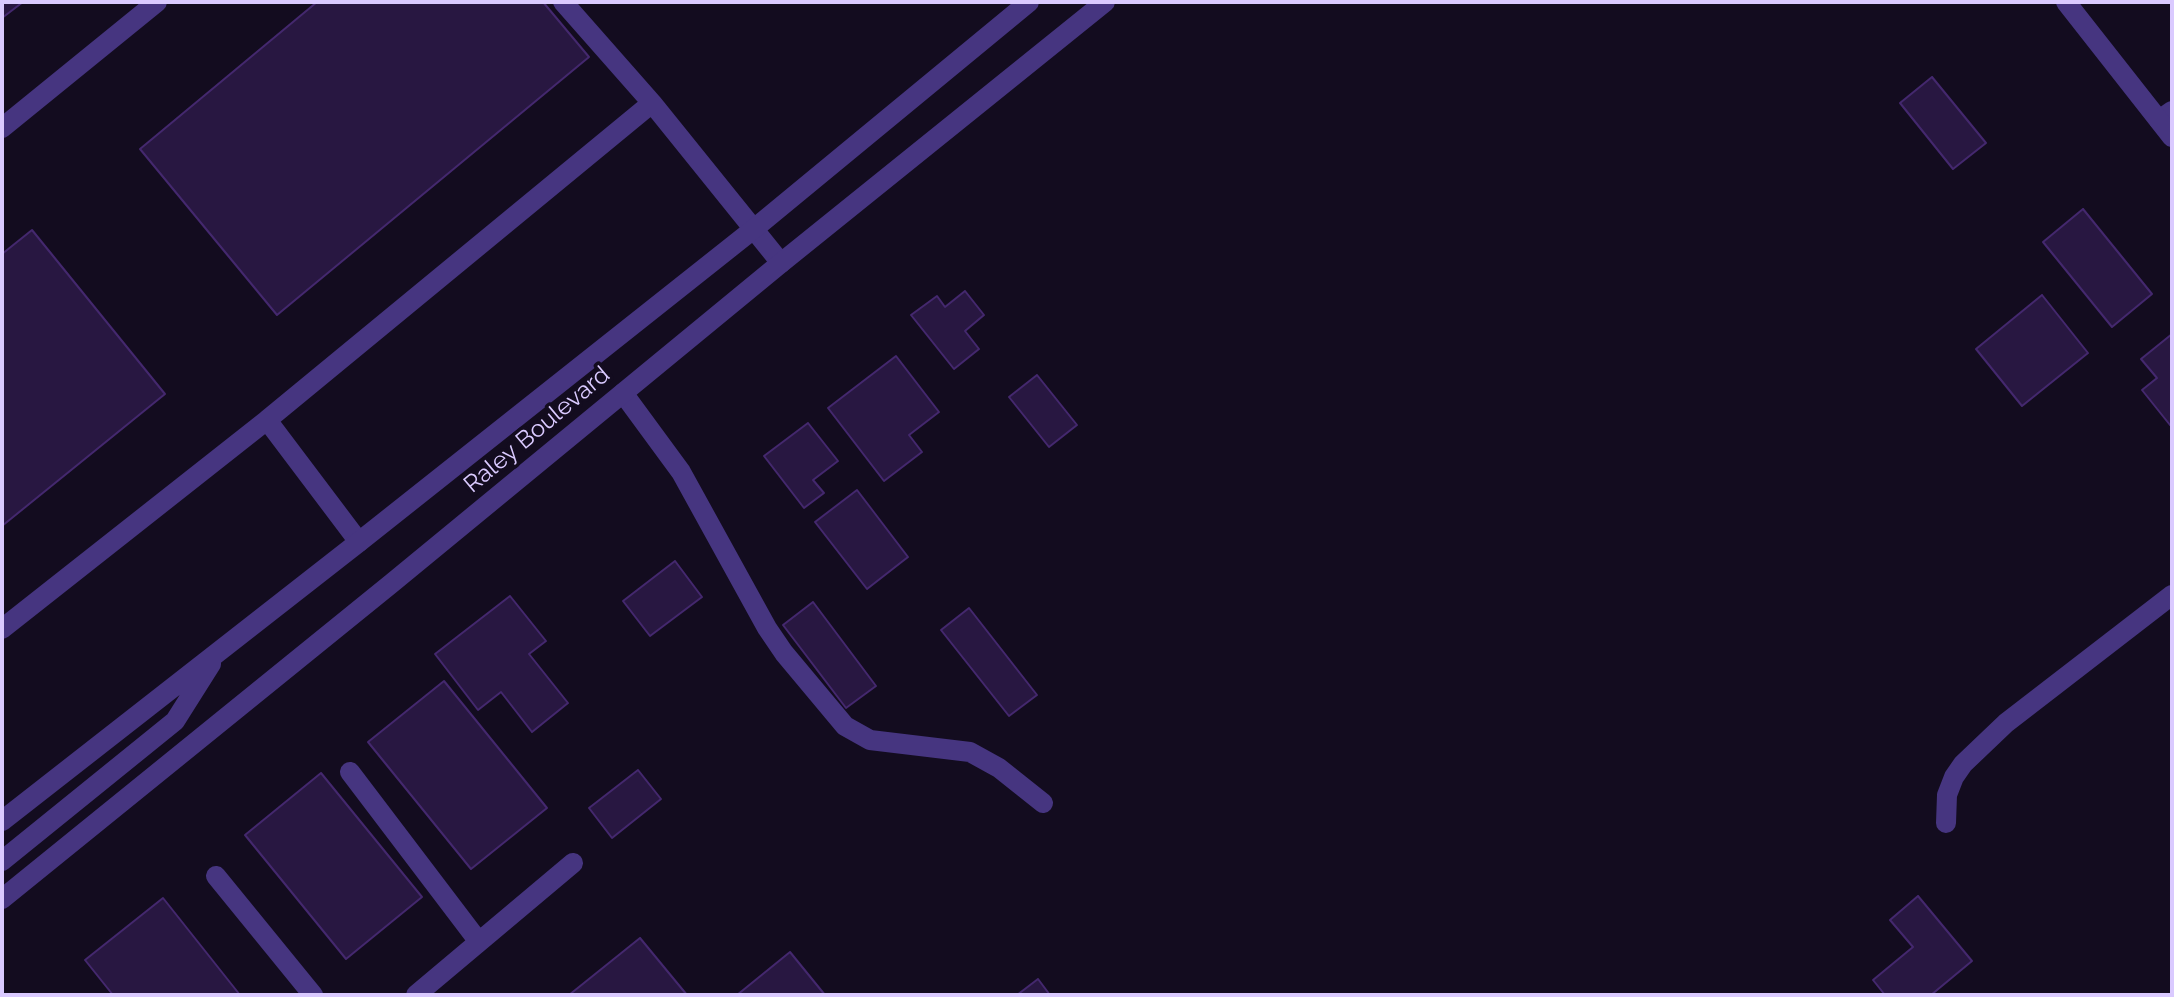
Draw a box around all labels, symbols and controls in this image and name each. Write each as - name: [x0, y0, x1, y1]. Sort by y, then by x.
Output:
- street label: Raley Boulevard: [458, 361, 616, 499]

